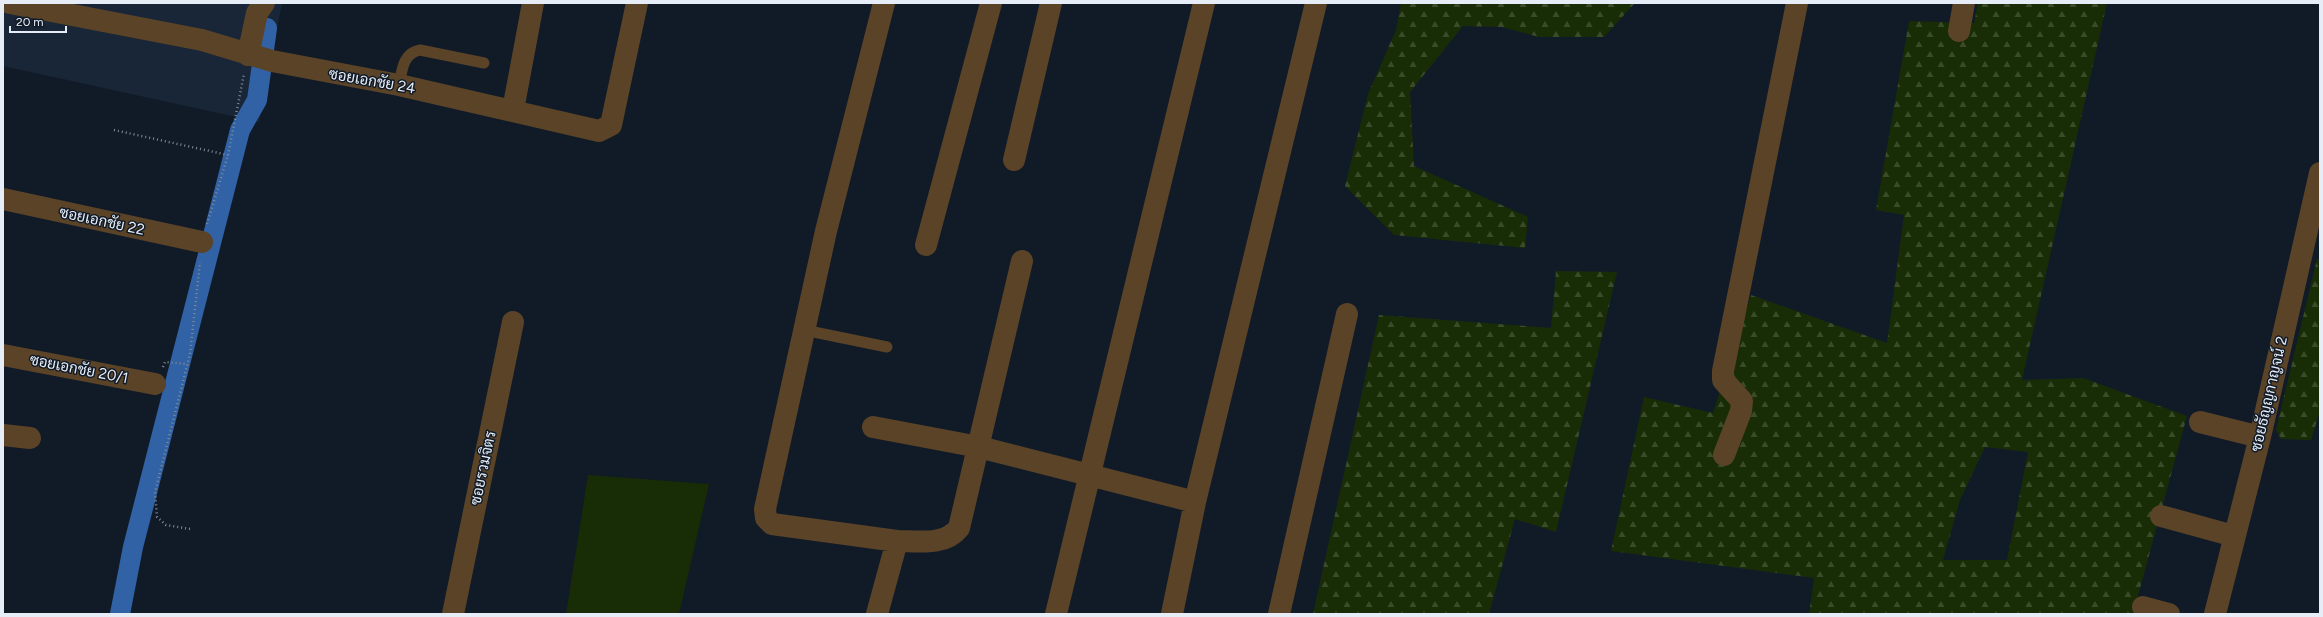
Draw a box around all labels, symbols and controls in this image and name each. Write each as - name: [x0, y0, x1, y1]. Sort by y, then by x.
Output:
- scale bar: [10, 8, 66, 34]
- text: 20 m: [16, 15, 44, 29]
- street label: ซอยเอกชัย 24: [327, 65, 417, 97]
- street label: ซอยเอกชัย 22: [58, 203, 146, 239]
- street label: ซอยธัญญกาญจน์ 2: [2246, 334, 2291, 454]
- street label: ซอยเอกชัย 20/1: [28, 351, 130, 387]
- street label: ซอยรวมจิตร: [466, 429, 500, 507]

